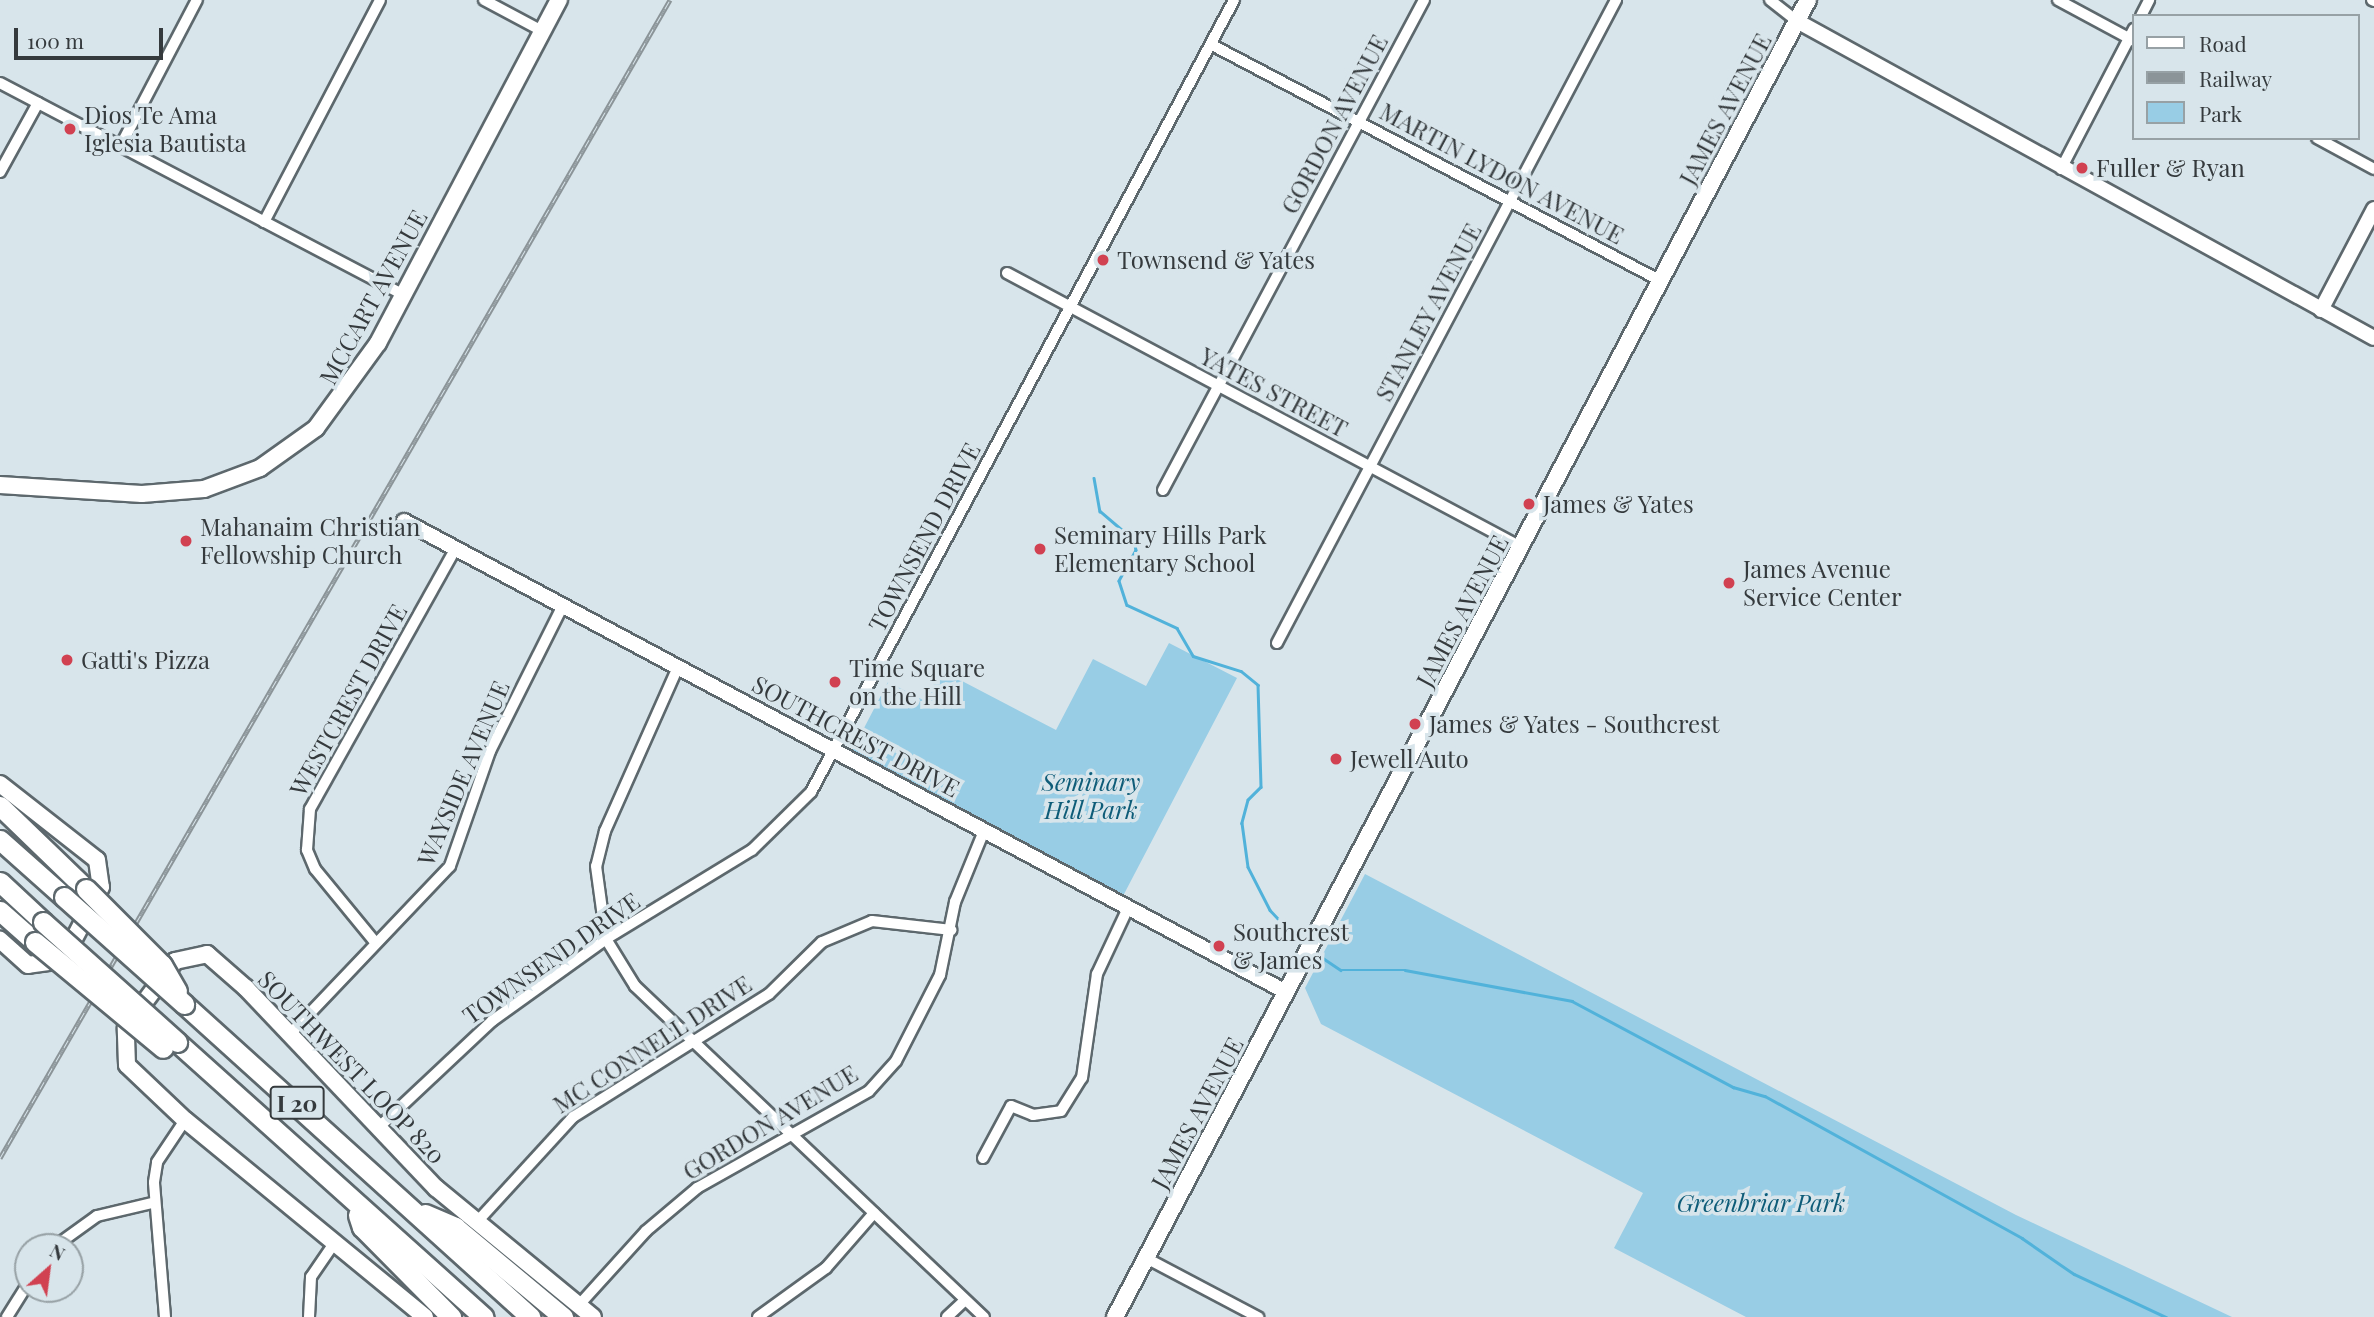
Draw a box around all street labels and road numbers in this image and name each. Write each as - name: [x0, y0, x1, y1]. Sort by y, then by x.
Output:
- street label: JAMES AVENUE: [1673, 28, 1777, 190]
- street label: GORDON AVENUE: [1274, 29, 1394, 219]
- street label: MARTIN LYDON AVENUE: [1375, 96, 1629, 250]
- street label: MCCART AVENUE: [313, 204, 433, 390]
- street label: STANLEY AVENUE: [1369, 217, 1487, 407]
- street label: YATES STREET: [1195, 341, 1353, 443]
- street label: TOWNSEND DRIVE: [862, 438, 986, 636]
- street label: JAMES AVENUE: [1410, 530, 1514, 692]
- street label: WESTCREST DRIVE: [283, 599, 413, 801]
- street label: SOUTHCREST DRIVE: [747, 669, 965, 803]
- street label: WAYSIDE AVENUE: [411, 676, 515, 870]
- street label: TOWNSEND DRIVE: [457, 886, 645, 1030]
- street label: SOUTHWEST LOOP 820: [252, 964, 452, 1170]
- street label: MC CONNELL DRIVE: [547, 969, 757, 1119]
- street label: JAMES AVENUE: [1145, 1032, 1249, 1194]
- street label: GORDON AVENUE: [677, 1058, 863, 1186]
- road number: I 20: [269, 1084, 325, 1122]

